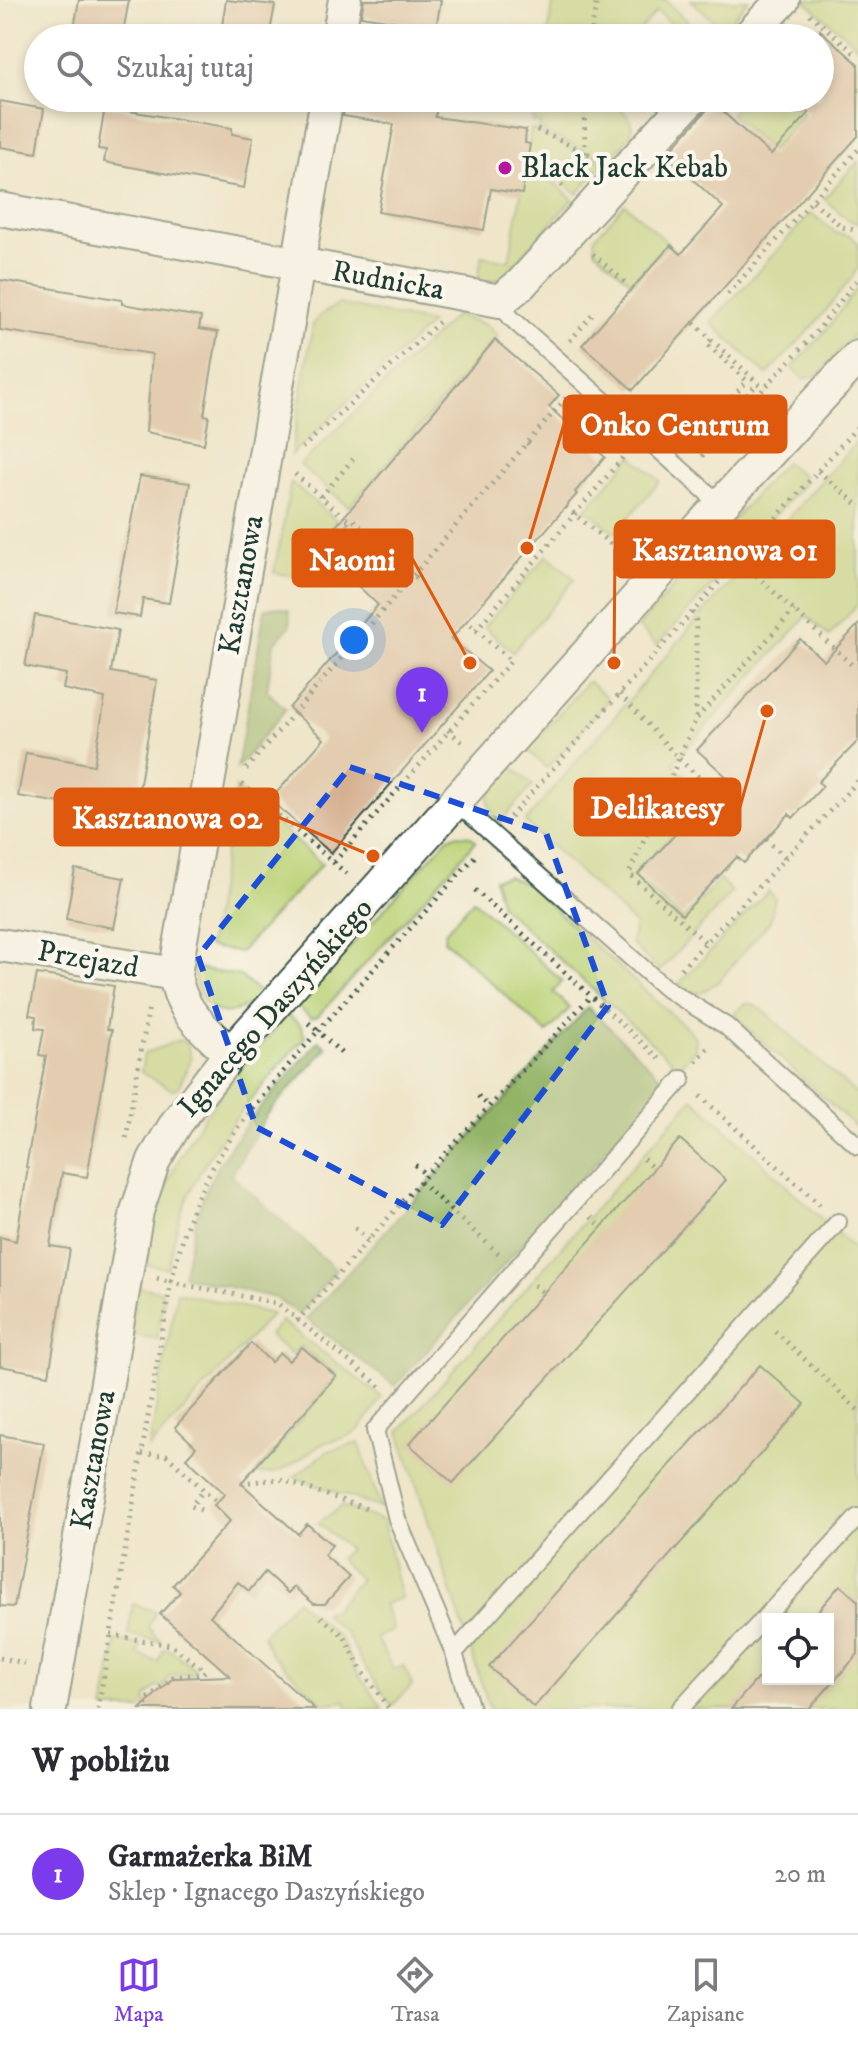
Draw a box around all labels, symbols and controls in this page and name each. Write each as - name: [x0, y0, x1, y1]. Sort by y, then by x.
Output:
- search box: [24, 24, 834, 112]
- icon: search: [52, 46, 96, 90]
- text: Szukaj tutaj: [116, 50, 254, 87]
- place label: Black Jack Kebab: [521, 150, 728, 187]
- marker: Black Jack Kebab: [496, 159, 514, 177]
- street label: Rudnicka: [329, 253, 447, 309]
- callout: Onko Centrum: [564, 396, 786, 452]
- text: Onko Centrum: [580, 406, 770, 446]
- street label: Kasztanowa: [212, 512, 273, 658]
- callout: Kasztanowa 01: [615, 521, 834, 577]
- callout: Naomi: [293, 530, 412, 586]
- text: Kasztanowa 01: [632, 531, 818, 571]
- text: Naomi: [309, 541, 395, 581]
- your location: [334, 620, 374, 660]
- pin: 1: [396, 667, 448, 733]
- callout: Delikatesy: [575, 779, 740, 835]
- callout: Kasztanowa 02: [55, 789, 278, 845]
- text: Delikatesy: [590, 789, 725, 829]
- text: Kasztanowa 02: [72, 799, 263, 839]
- street label: Ignacego Daszyńskiego: [171, 891, 381, 1125]
- street label: Przejazd: [35, 933, 141, 987]
- street label: Kasztanowa: [64, 1387, 125, 1533]
- map controls: [762, 1613, 834, 1685]
- button: locate: [762, 1613, 834, 1685]
- text: W pobliżu: [32, 1740, 170, 1782]
- text: Garmażerka BiM: [108, 1839, 313, 1876]
- text: 1: [53, 1858, 63, 1891]
- text: 20 m: [774, 1858, 826, 1891]
- text: Sklep · Ignacego Daszyńskiego: [108, 1876, 425, 1909]
- tab: Mapa: [114, 1953, 164, 2028]
- tab: Trasa: [391, 1953, 440, 2028]
- tab: Zapisane: [667, 1953, 744, 2028]

